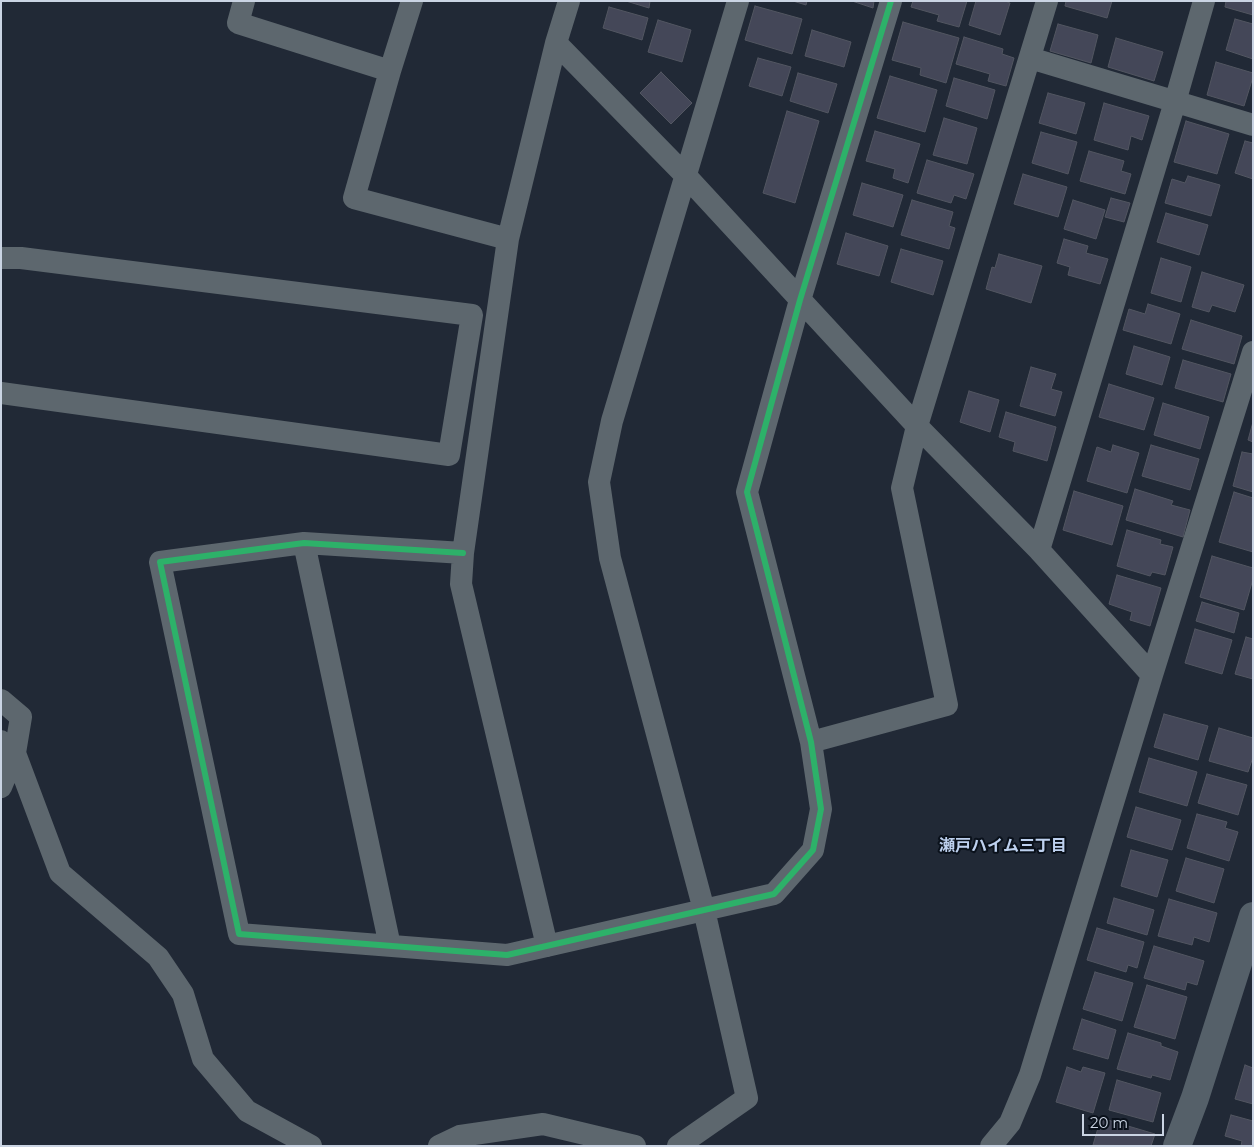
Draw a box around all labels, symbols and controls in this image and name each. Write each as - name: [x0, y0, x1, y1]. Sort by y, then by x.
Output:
- district label: 瀬戸ハイム三丁目: [939, 836, 1067, 856]
- scale bar: [1084, 1104, 1166, 1136]
- text: 20 m: [1090, 1113, 1128, 1132]

